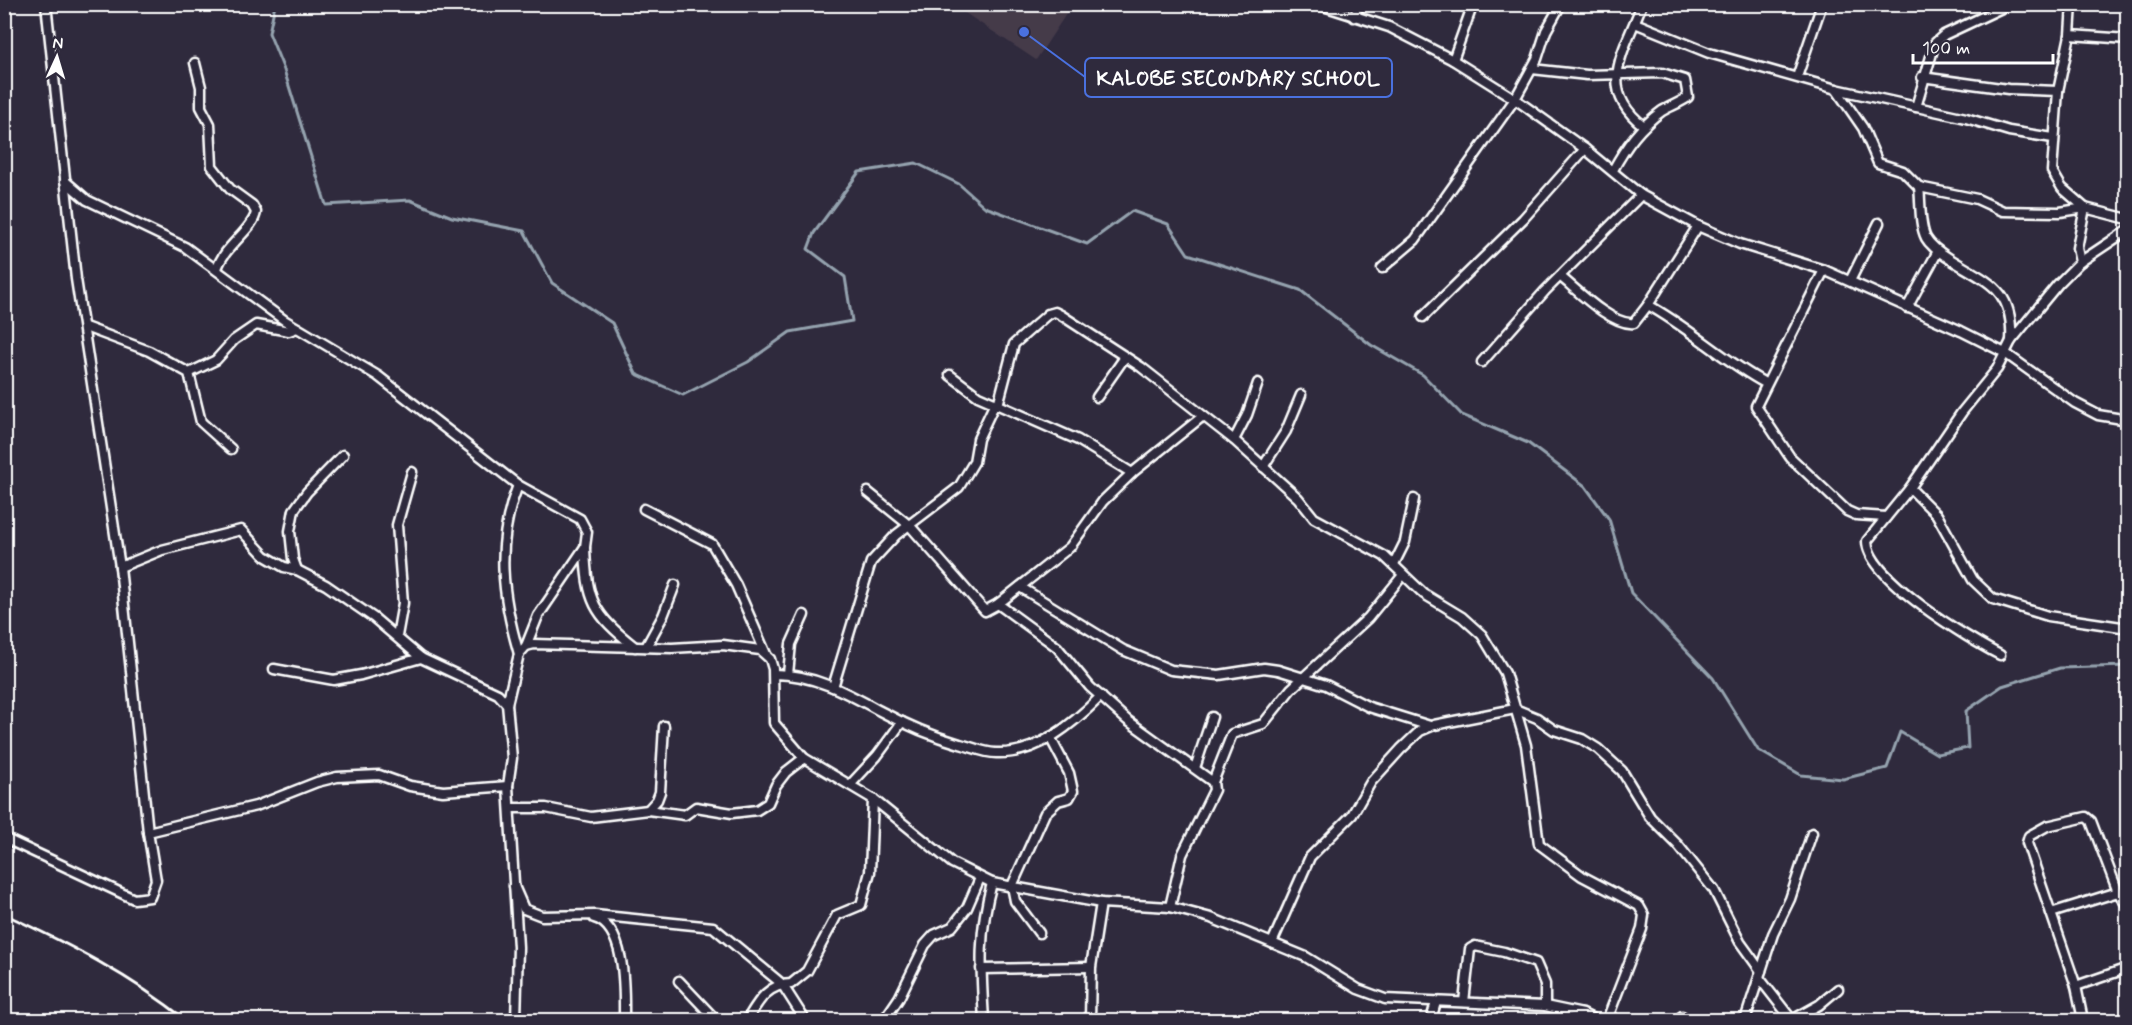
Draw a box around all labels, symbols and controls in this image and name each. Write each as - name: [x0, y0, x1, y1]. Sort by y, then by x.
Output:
- north arrow: [27, 27, 87, 87]
- scale bar: [1913, 27, 2052, 65]
- text: N: [52, 33, 64, 54]
- text: 100 m: [1922, 37, 1970, 61]
- callout: KALOBE SECONDARY SCHOOL: [1085, 58, 1392, 97]
- text: KALOBE SECONDARY SCHOOL: [1096, 65, 1381, 93]

